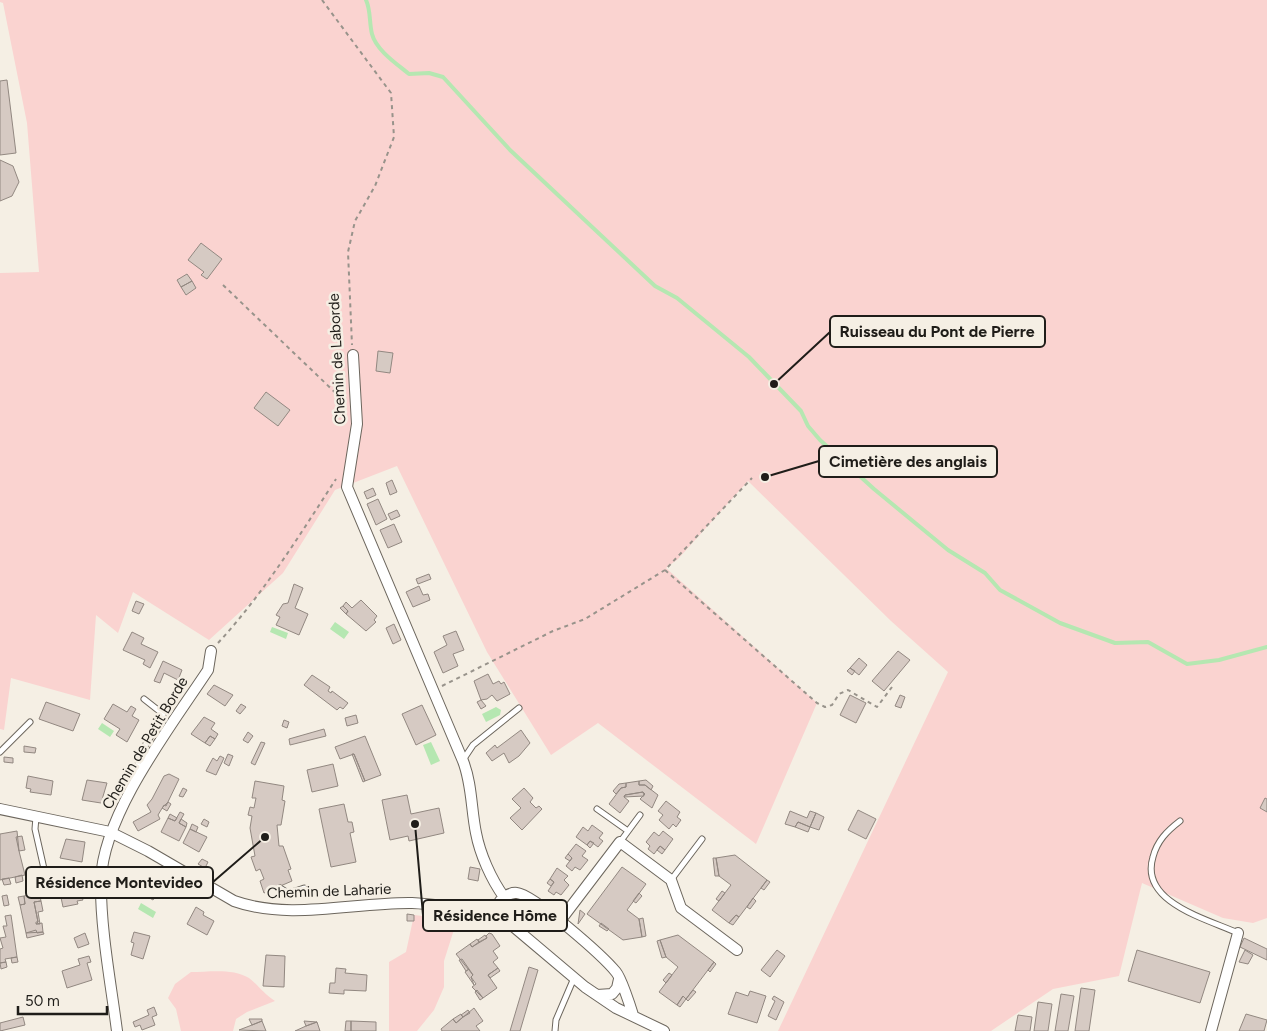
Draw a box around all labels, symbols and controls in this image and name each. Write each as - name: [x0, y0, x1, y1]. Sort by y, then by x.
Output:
- street label: Chemin de Laborde: [325, 293, 349, 425]
- callout: Ruisseau du Pont de Pierre: [830, 316, 1045, 347]
- text: Ruisseau du Pont de Pierre: [839, 322, 1035, 341]
- callout: Cimetière des anglais: [819, 446, 997, 477]
- text: Cimetière des anglais: [829, 452, 987, 471]
- street label: Chemin de Petit Borde: [98, 673, 192, 813]
- callout: Résidence Montevideo: [26, 867, 213, 898]
- text: Résidence Montevideo: [35, 873, 203, 892]
- street label: Chemin de Laharie: [266, 880, 392, 902]
- callout: Résidence Hôme: [423, 900, 567, 931]
- text: Résidence Hôme: [433, 906, 557, 925]
- scale bar: [18, 984, 106, 1016]
- text: 50 m: [25, 992, 60, 1010]

